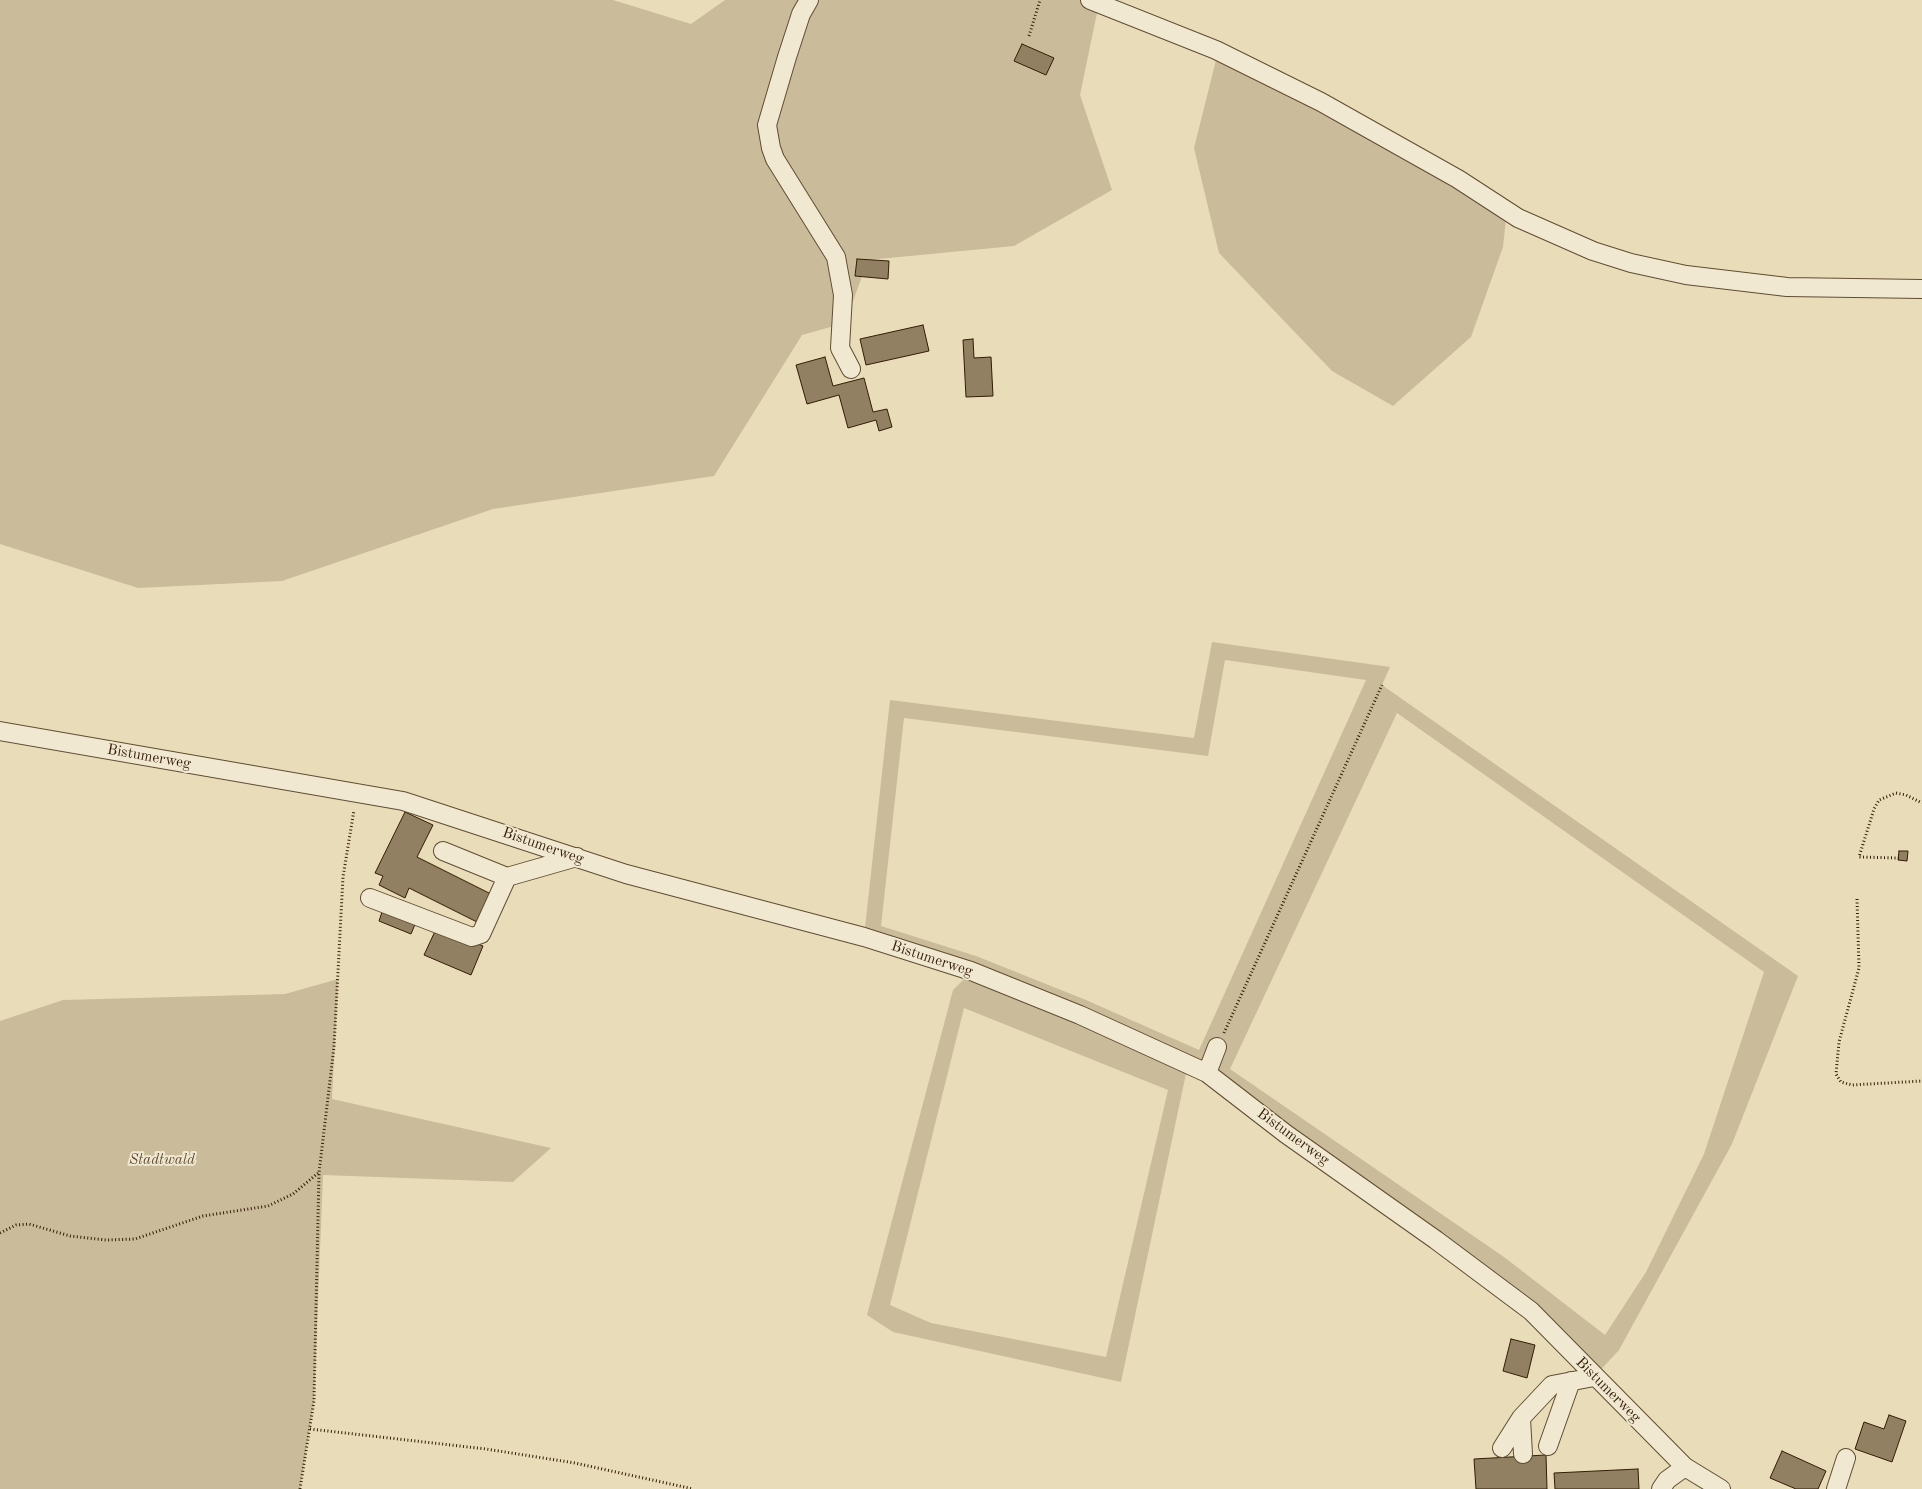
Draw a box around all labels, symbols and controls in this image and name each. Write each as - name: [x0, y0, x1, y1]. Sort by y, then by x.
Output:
- street label: Bistumerweg: [106, 741, 192, 773]
- street label: Bistumerweg: [500, 824, 586, 868]
- street label: Bistumerweg: [889, 937, 975, 981]
- street label: Bistumerweg: [1253, 1105, 1333, 1169]
- park label: Stadtwald: [129, 1151, 195, 1169]
- street label: Bistumerweg: [1572, 1354, 1644, 1426]

